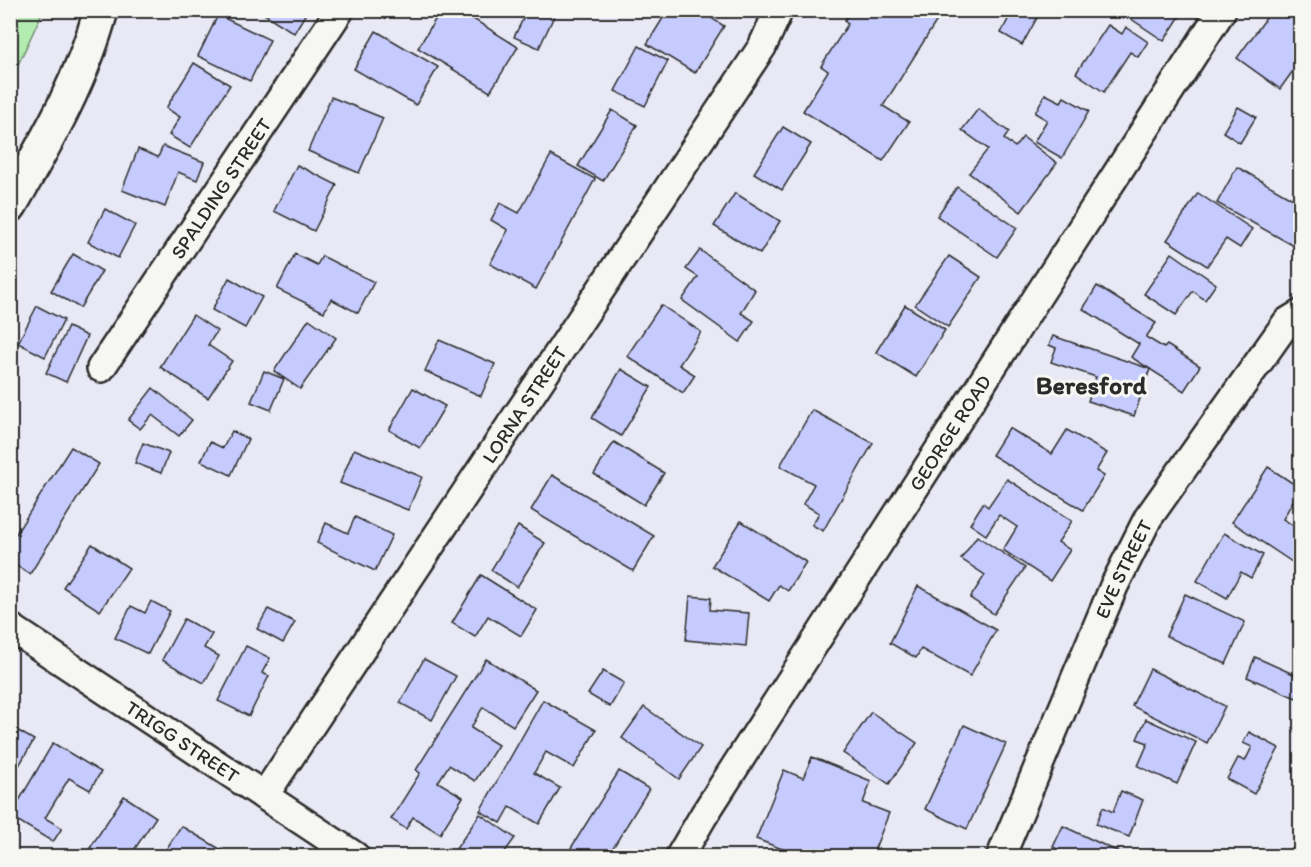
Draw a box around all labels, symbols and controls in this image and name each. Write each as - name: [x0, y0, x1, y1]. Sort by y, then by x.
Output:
- street label: SPALDING STREET: [165, 113, 276, 263]
- street label: LORNA STREET: [477, 341, 572, 468]
- district label: Beresford: [1036, 369, 1147, 401]
- street label: GEORGE ROAD: [904, 370, 996, 495]
- street label: EVE STREET: [1090, 516, 1157, 622]
- street label: TRIGG STREET: [121, 695, 244, 788]

